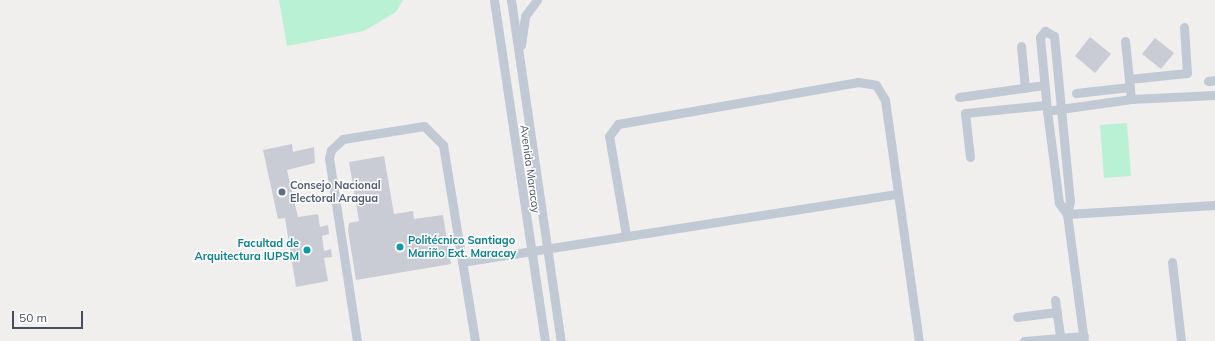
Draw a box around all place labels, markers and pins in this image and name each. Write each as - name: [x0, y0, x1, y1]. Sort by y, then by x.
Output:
- place label: Consejo Nacional Electoral Aragua: [290, 179, 381, 205]
- marker: Consejo Nacional Electoral Aragua: [277, 187, 287, 197]
- place label: Politécnico Santiago Mariño Ext. Maracay: [408, 234, 516, 260]
- place label: Facultad de Arquitectura IUPSM: [194, 237, 299, 263]
- marker: Politécnico Santiago Mariño Ext. Maracay: [395, 242, 405, 252]
- marker: Facultad de Arquitectura IUPSM: [302, 245, 312, 255]

